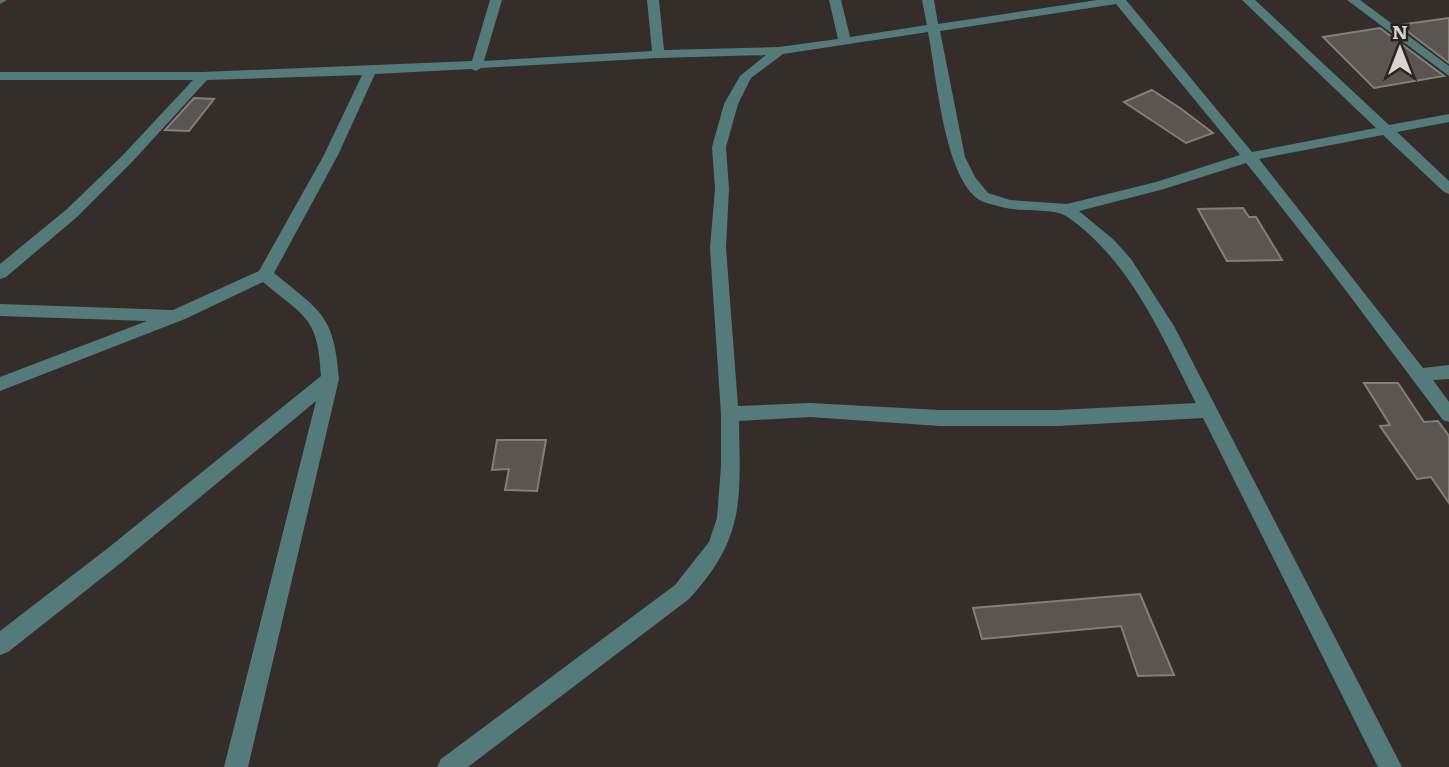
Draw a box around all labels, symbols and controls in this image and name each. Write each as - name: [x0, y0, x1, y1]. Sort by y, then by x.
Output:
- north arrow: [1365, 14, 1435, 84]
- text: N: [1392, 17, 1408, 45]

